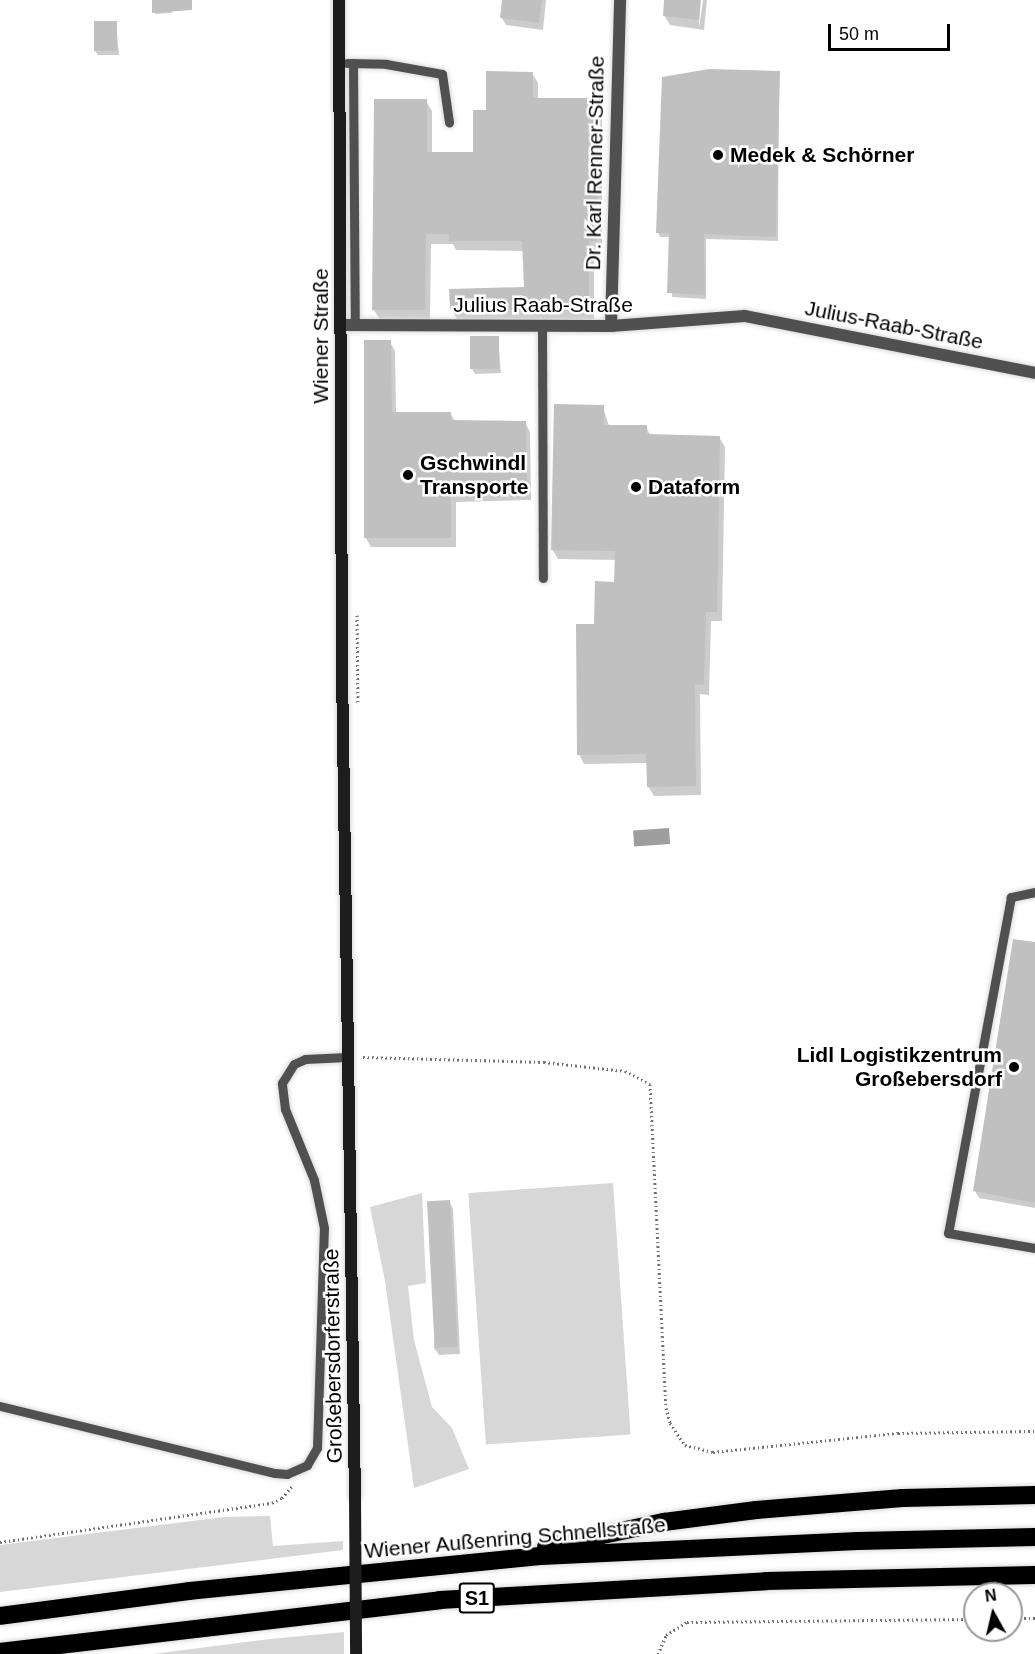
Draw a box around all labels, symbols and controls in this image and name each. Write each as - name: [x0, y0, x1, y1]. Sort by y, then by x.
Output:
- scale bar: [831, 12, 952, 50]
- text: 50 m: [839, 24, 879, 44]
- street label: Dr. Karl Renner-Straße: [581, 55, 609, 271]
- place label: Medek & Schörner: [730, 142, 914, 168]
- marker: Medek & Schörner: [711, 148, 725, 162]
- street label: Wiener Straße: [308, 268, 334, 404]
- street label: Julius Raab-Straße: [453, 292, 633, 318]
- street label: Julius-Raab-Straße: [803, 295, 985, 355]
- place label: Gschwindl Transporte: [420, 450, 529, 500]
- marker: Gschwindl Transporte: [401, 468, 415, 482]
- place label: Dataform: [648, 474, 740, 500]
- marker: Dataform: [629, 480, 643, 494]
- place label: Lidl Logistikzentrum Großebersdorf: [797, 1042, 1002, 1092]
- marker: Lidl Logistikzentrum Großebersdorf: [1007, 1060, 1021, 1074]
- street label: Großebersdorferstraße: [319, 1248, 347, 1464]
- street label: Wiener Außenring Schnellstraße: [363, 1512, 667, 1564]
- road number: S1: [458, 1581, 496, 1615]
- north arrow: [963, 1582, 1023, 1642]
- text: N: [984, 1586, 998, 1605]

